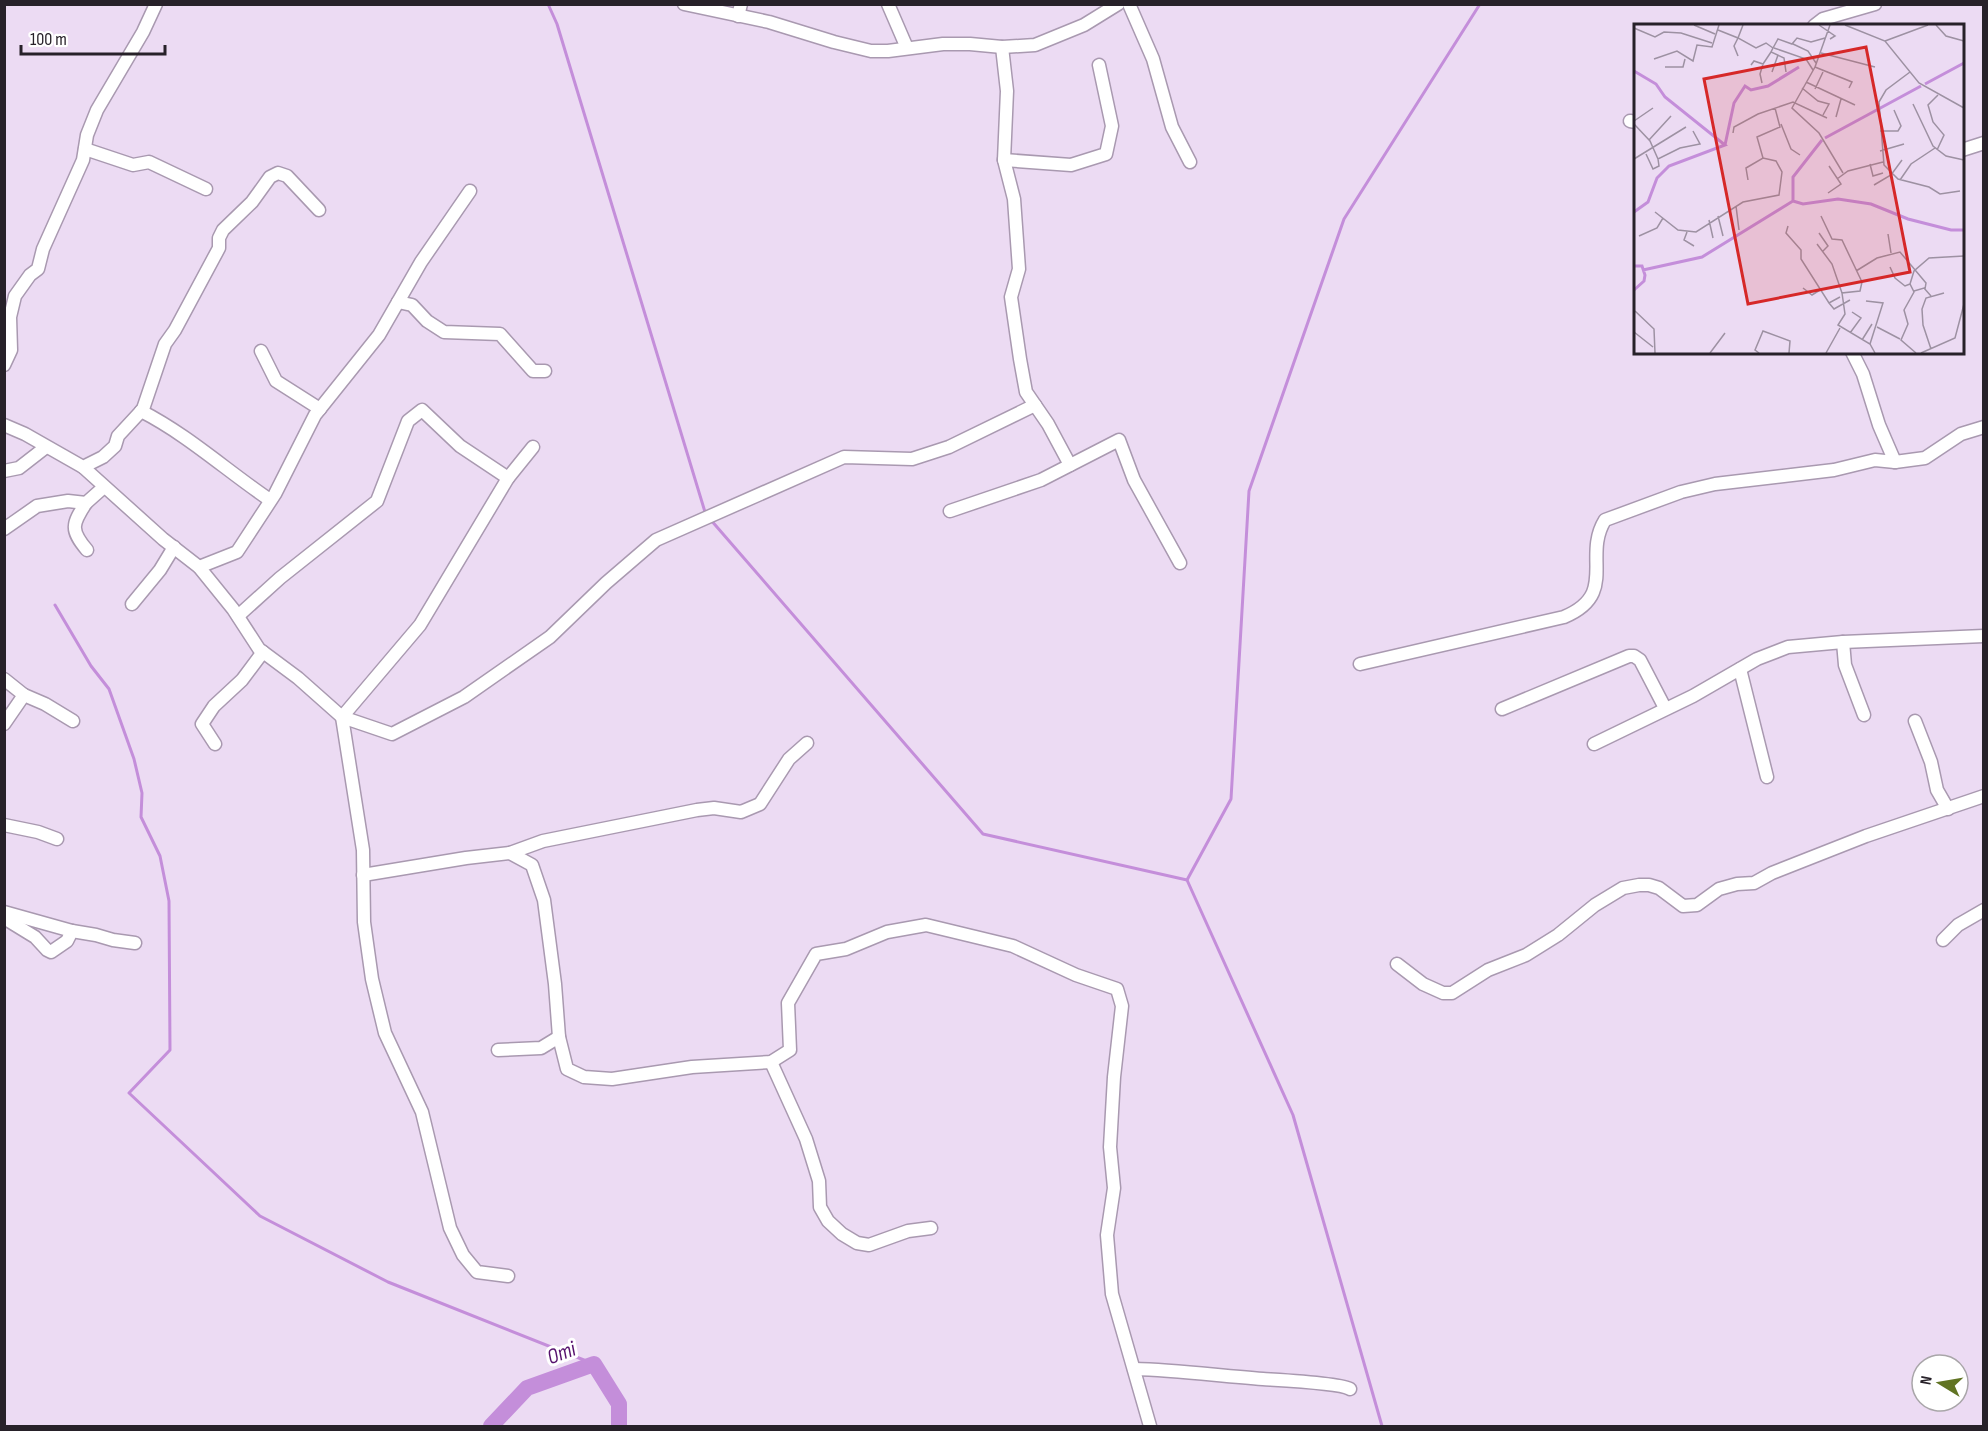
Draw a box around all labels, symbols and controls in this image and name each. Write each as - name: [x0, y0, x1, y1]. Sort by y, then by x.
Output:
- scale bar: [21, 18, 165, 56]
- inset map: [1634, 24, 1964, 354]
- text: 100 m: [30, 29, 67, 50]
- water label: Omi: [544, 1336, 580, 1371]
- north arrow: [1910, 1353, 1970, 1413]
- text: N: [1917, 1374, 1937, 1386]

